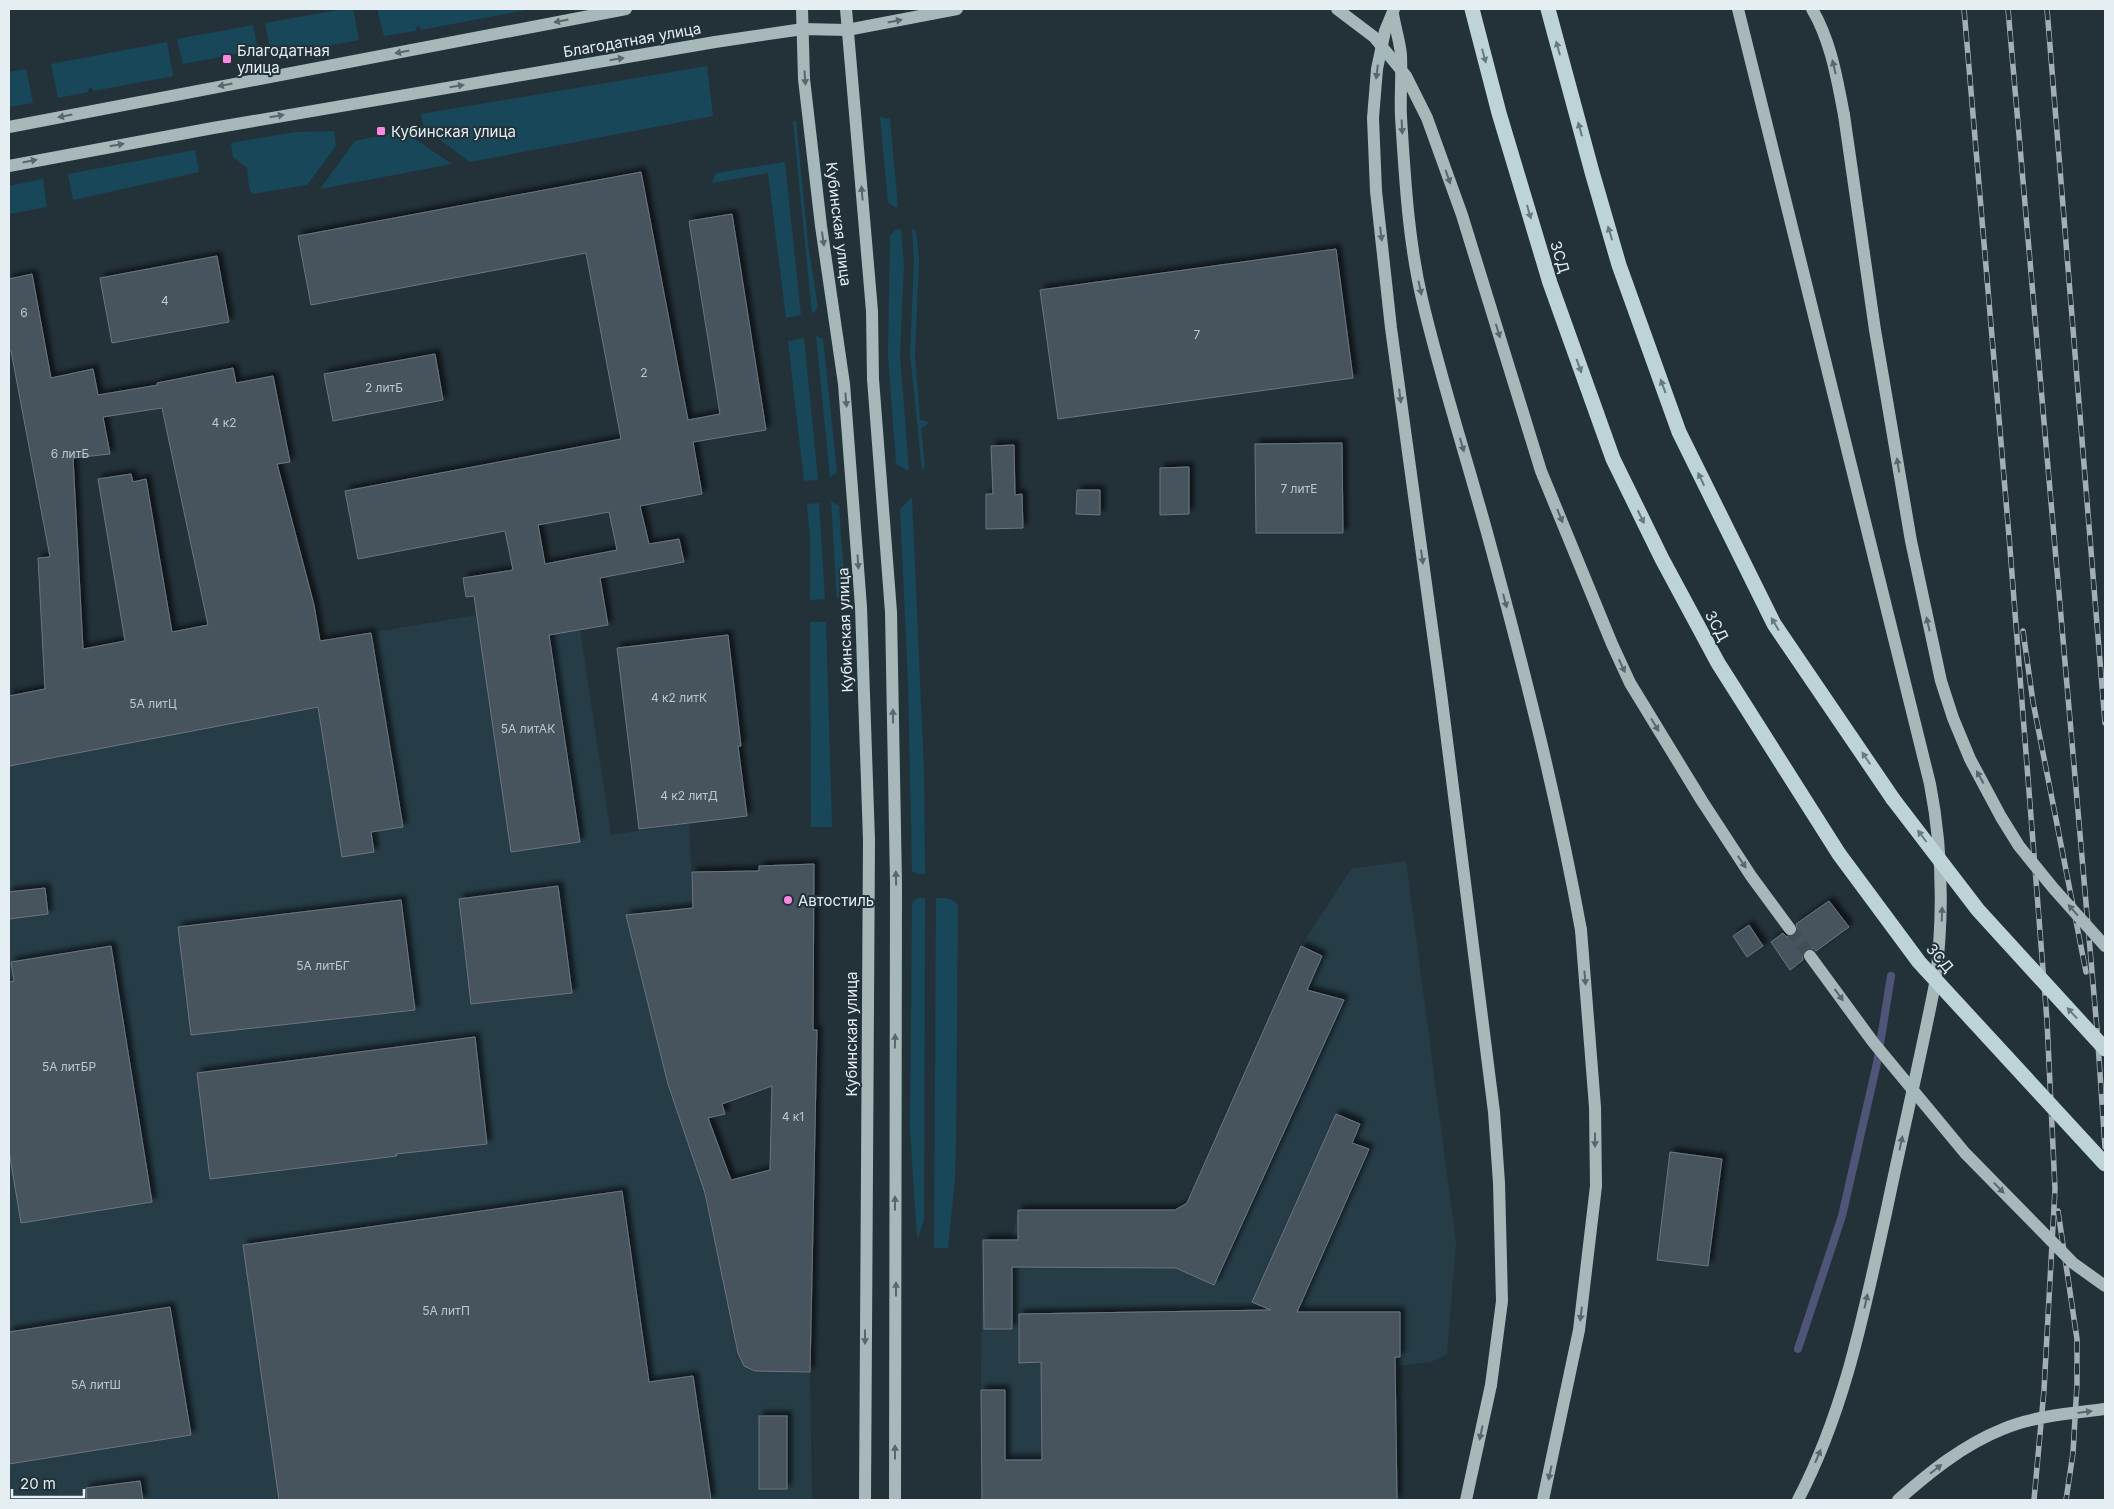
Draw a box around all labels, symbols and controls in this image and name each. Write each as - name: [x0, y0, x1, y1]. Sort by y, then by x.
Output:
- one-way arrow: [887, 16, 903, 24]
- one-way arrow: [553, 18, 569, 26]
- street label: Благодатная улица: [562, 19, 702, 61]
- place label: Благодатная улица: [237, 41, 330, 77]
- one-way arrow: [1554, 41, 1562, 56]
- one-way arrow: [393, 48, 409, 56]
- one-way arrow: [1480, 48, 1488, 63]
- marker: Благодатная улица: [221, 53, 233, 65]
- one-way arrow: [609, 55, 625, 63]
- one-way arrow: [1830, 60, 1838, 75]
- one-way arrow: [1373, 65, 1381, 81]
- one-way arrow: [801, 70, 809, 86]
- one-way arrow: [449, 81, 465, 89]
- one-way arrow: [216, 82, 232, 90]
- one-way arrow: [58, 112, 73, 120]
- one-way arrow: [270, 112, 286, 120]
- one-way arrow: [1398, 119, 1406, 135]
- place label: Кубинская улица: [391, 122, 516, 141]
- one-way arrow: [1576, 122, 1584, 137]
- marker: Кубинская улица: [375, 125, 387, 137]
- one-way arrow: [110, 141, 126, 149]
- one-way arrow: [23, 157, 39, 165]
- street label: Кубинская улица: [822, 161, 856, 287]
- one-way arrow: [1444, 170, 1452, 185]
- one-way arrow: [858, 185, 866, 201]
- one-way arrow: [1525, 205, 1533, 220]
- one-way arrow: [1605, 225, 1613, 240]
- one-way arrow: [1377, 227, 1385, 243]
- one-way arrow: [819, 231, 827, 247]
- street label: ЗСД: [1546, 239, 1574, 275]
- one-way arrow: [1416, 280, 1424, 295]
- house number: 4: [161, 293, 169, 308]
- house number: 6: [20, 305, 28, 320]
- one-way arrow: [1495, 324, 1503, 339]
- house number: 7: [1194, 327, 1201, 342]
- one-way arrow: [1576, 359, 1583, 374]
- house number: 2: [640, 365, 648, 380]
- one-way arrow: [1659, 379, 1666, 394]
- house number: 2 литБ: [365, 380, 403, 395]
- one-way arrow: [1397, 388, 1405, 404]
- one-way arrow: [842, 392, 850, 408]
- house number: 4 к2: [212, 415, 236, 430]
- one-way arrow: [1458, 437, 1466, 452]
- house number: 6 литБ: [51, 446, 89, 461]
- one-way arrow: [1893, 456, 1901, 472]
- one-way arrow: [1697, 472, 1705, 486]
- house number: 7 литЕ: [1280, 481, 1318, 496]
- one-way arrow: [1556, 509, 1564, 523]
- one-way arrow: [1637, 509, 1645, 524]
- one-way arrow: [1418, 549, 1426, 565]
- one-way arrow: [855, 554, 863, 570]
- street label: Кубинская улица: [833, 567, 857, 693]
- one-way arrow: [1502, 594, 1510, 609]
- street label: ЗСД: [1701, 607, 1733, 645]
- one-way arrow: [1770, 617, 1779, 630]
- one-way arrow: [1924, 617, 1932, 632]
- one-way arrow: [1619, 659, 1627, 673]
- house number: 4 к2 литК: [651, 690, 707, 705]
- house number: 5А литЦ: [129, 696, 177, 711]
- one-way arrow: [889, 707, 897, 723]
- one-way arrow: [1651, 718, 1660, 731]
- house number: 5А литАК: [501, 721, 555, 736]
- one-way arrow: [1861, 752, 1871, 765]
- one-way arrow: [1976, 771, 1985, 784]
- house number: 4 к2 литД: [660, 788, 718, 803]
- one-way arrow: [1916, 830, 1927, 843]
- one-way arrow: [1737, 855, 1747, 869]
- one-way arrow: [892, 870, 900, 886]
- place label: Автостиль: [798, 891, 874, 910]
- marker: Автостиль: [782, 894, 794, 906]
- one-way arrow: [2067, 905, 2079, 917]
- one-way arrow: [1938, 906, 1946, 922]
- street label: ЗСД: [1922, 939, 1958, 977]
- house number: 5А литБГ: [296, 958, 350, 973]
- one-way arrow: [1582, 971, 1590, 987]
- street label: Кубинская улица: [842, 972, 861, 1096]
- one-way arrow: [1833, 988, 1844, 1001]
- one-way arrow: [2066, 1007, 2078, 1019]
- one-way arrow: [891, 1032, 899, 1048]
- house number: 5А литБР: [42, 1059, 96, 1074]
- house number: 4 к1: [782, 1109, 804, 1124]
- one-way arrow: [1591, 1133, 1599, 1149]
- one-way arrow: [1897, 1135, 1905, 1150]
- one-way arrow: [1993, 1182, 2005, 1194]
- one-way arrow: [891, 1195, 899, 1211]
- one-way arrow: [892, 1281, 900, 1297]
- one-way arrow: [1862, 1294, 1870, 1309]
- house number: 5А литП: [422, 1303, 470, 1318]
- one-way arrow: [1577, 1306, 1585, 1322]
- one-way arrow: [861, 1329, 869, 1345]
- house number: 5А литШ: [71, 1377, 121, 1392]
- one-way arrow: [2077, 1408, 2093, 1416]
- one-way arrow: [1477, 1425, 1485, 1440]
- one-way arrow: [891, 1443, 899, 1459]
- one-way arrow: [1815, 1449, 1823, 1463]
- one-way arrow: [1929, 1464, 1942, 1475]
- one-way arrow: [1545, 1465, 1553, 1481]
- scale bar: [12, 1466, 85, 1498]
- text: 20 m: [20, 1474, 56, 1493]

